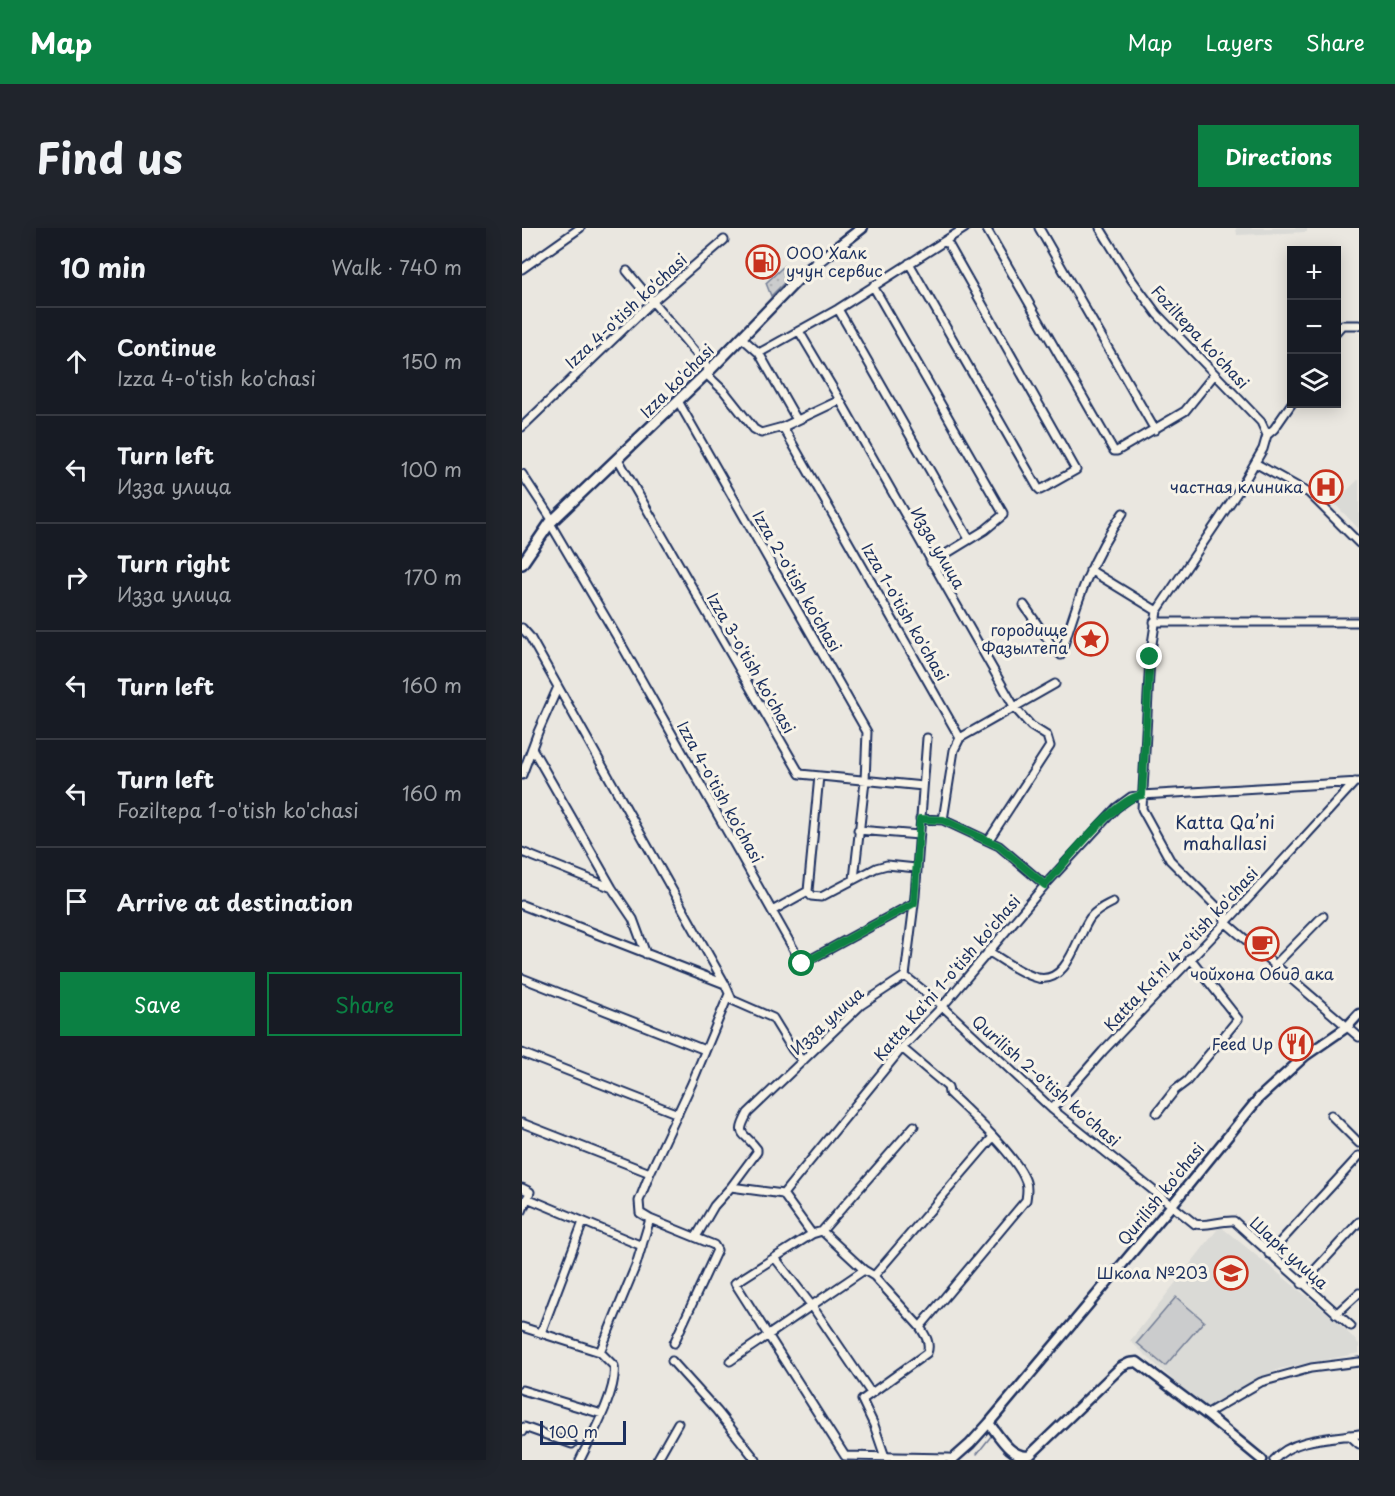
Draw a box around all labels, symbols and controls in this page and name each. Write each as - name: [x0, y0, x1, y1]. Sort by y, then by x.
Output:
- text: Map: [30, 21, 92, 64]
- text: Map: [1128, 26, 1172, 58]
- text: Layers: [1205, 26, 1273, 58]
- text: Share: [1306, 26, 1365, 58]
- text: Find us: [36, 125, 183, 188]
- button: Directions: [1198, 125, 1359, 187]
- place label: ООО Халк учун сервис: [786, 240, 883, 282]
- fuel station icon: ООО Халк учун сервис: [745, 244, 781, 280]
- map controls: [1287, 246, 1341, 408]
- button: +: [1287, 246, 1341, 300]
- street label: Izza 4-o'tish ko'chasi: [559, 247, 692, 373]
- text: 10 min: [60, 248, 146, 287]
- text: Walk · 740 m: [331, 252, 462, 282]
- street label: Foziltepa ko'chasi: [1146, 279, 1255, 394]
- button: −: [1287, 300, 1341, 354]
- text: Continue: [117, 330, 216, 363]
- street label: Izza ko'chasi: [634, 338, 719, 423]
- icon: ahead: [60, 345, 93, 378]
- text: 150 m: [402, 346, 462, 376]
- button: layers: [1287, 354, 1341, 408]
- text: Izza 4-o'tish ko'chasi: [117, 363, 316, 393]
- text: Turn left: [117, 438, 214, 471]
- icon: left: [60, 453, 93, 486]
- text: 100 m: [401, 454, 462, 484]
- hospital icon: частная клиника: [1308, 469, 1344, 505]
- text: Изза улица: [117, 471, 231, 501]
- place label: частная клиника: [1170, 474, 1303, 498]
- street label: Изза улица: [906, 502, 972, 593]
- street label: Izza 2-o'tish ko'chasi: [748, 505, 848, 656]
- street label: Izza 1-o'tish ko'chasi: [857, 538, 955, 685]
- text: Turn right: [117, 546, 230, 579]
- icon: right: [60, 561, 93, 594]
- text: 170 m: [404, 562, 462, 592]
- text: Изза улица: [117, 579, 231, 609]
- street label: Izza 3-o'tish ko'chasi: [702, 588, 802, 737]
- place label: городище Фазылтепа: [982, 617, 1068, 659]
- place icon: городище Фазылтепа: [1073, 621, 1109, 657]
- route end: [1136, 643, 1162, 669]
- icon: left: [60, 669, 93, 702]
- text: Turn left: [117, 669, 214, 702]
- text: 160 m: [402, 670, 462, 700]
- street label: Izza 4-o'tish ko'chasi: [672, 716, 770, 867]
- text: Turn left: [117, 762, 214, 795]
- icon: left: [60, 777, 93, 810]
- text: 160 m: [402, 778, 462, 808]
- text: Foziltepa 1-o'tish ko'chasi: [117, 795, 359, 825]
- district label: Katta Qaʼni mahallasi: [1175, 808, 1275, 856]
- street label: Katta Ka'ni 4-o'tish ko'chasi: [1098, 861, 1263, 1036]
- icon: arrive: [60, 885, 93, 918]
- text: Arrive at destination: [117, 885, 353, 918]
- street label: Katta Ka'ni 1-o'tish ko'chasi: [867, 889, 1025, 1066]
- cafe icon: чойхона Обид ака: [1244, 926, 1280, 962]
- route start: [788, 950, 814, 976]
- place label: чойхона Обид ака: [1190, 961, 1334, 985]
- button: Save: [60, 972, 255, 1036]
- button: Share: [267, 972, 462, 1036]
- street label: Изза улица: [784, 981, 868, 1060]
- street label: Qurilish 2-o'tish ko'chasi: [967, 1009, 1126, 1152]
- restaurant icon: Feed Up: [1278, 1026, 1314, 1062]
- place label: Feed Up: [1211, 1031, 1273, 1055]
- street label: Qurilish ko'chasi: [1111, 1137, 1209, 1250]
- street label: Шарк улица: [1245, 1210, 1334, 1294]
- school or university icon: Школа №203: [1213, 1255, 1249, 1291]
- place label: Школа №203: [1097, 1260, 1208, 1284]
- scale bar: [540, 1418, 626, 1446]
- text: 100 m: [549, 1419, 598, 1443]

